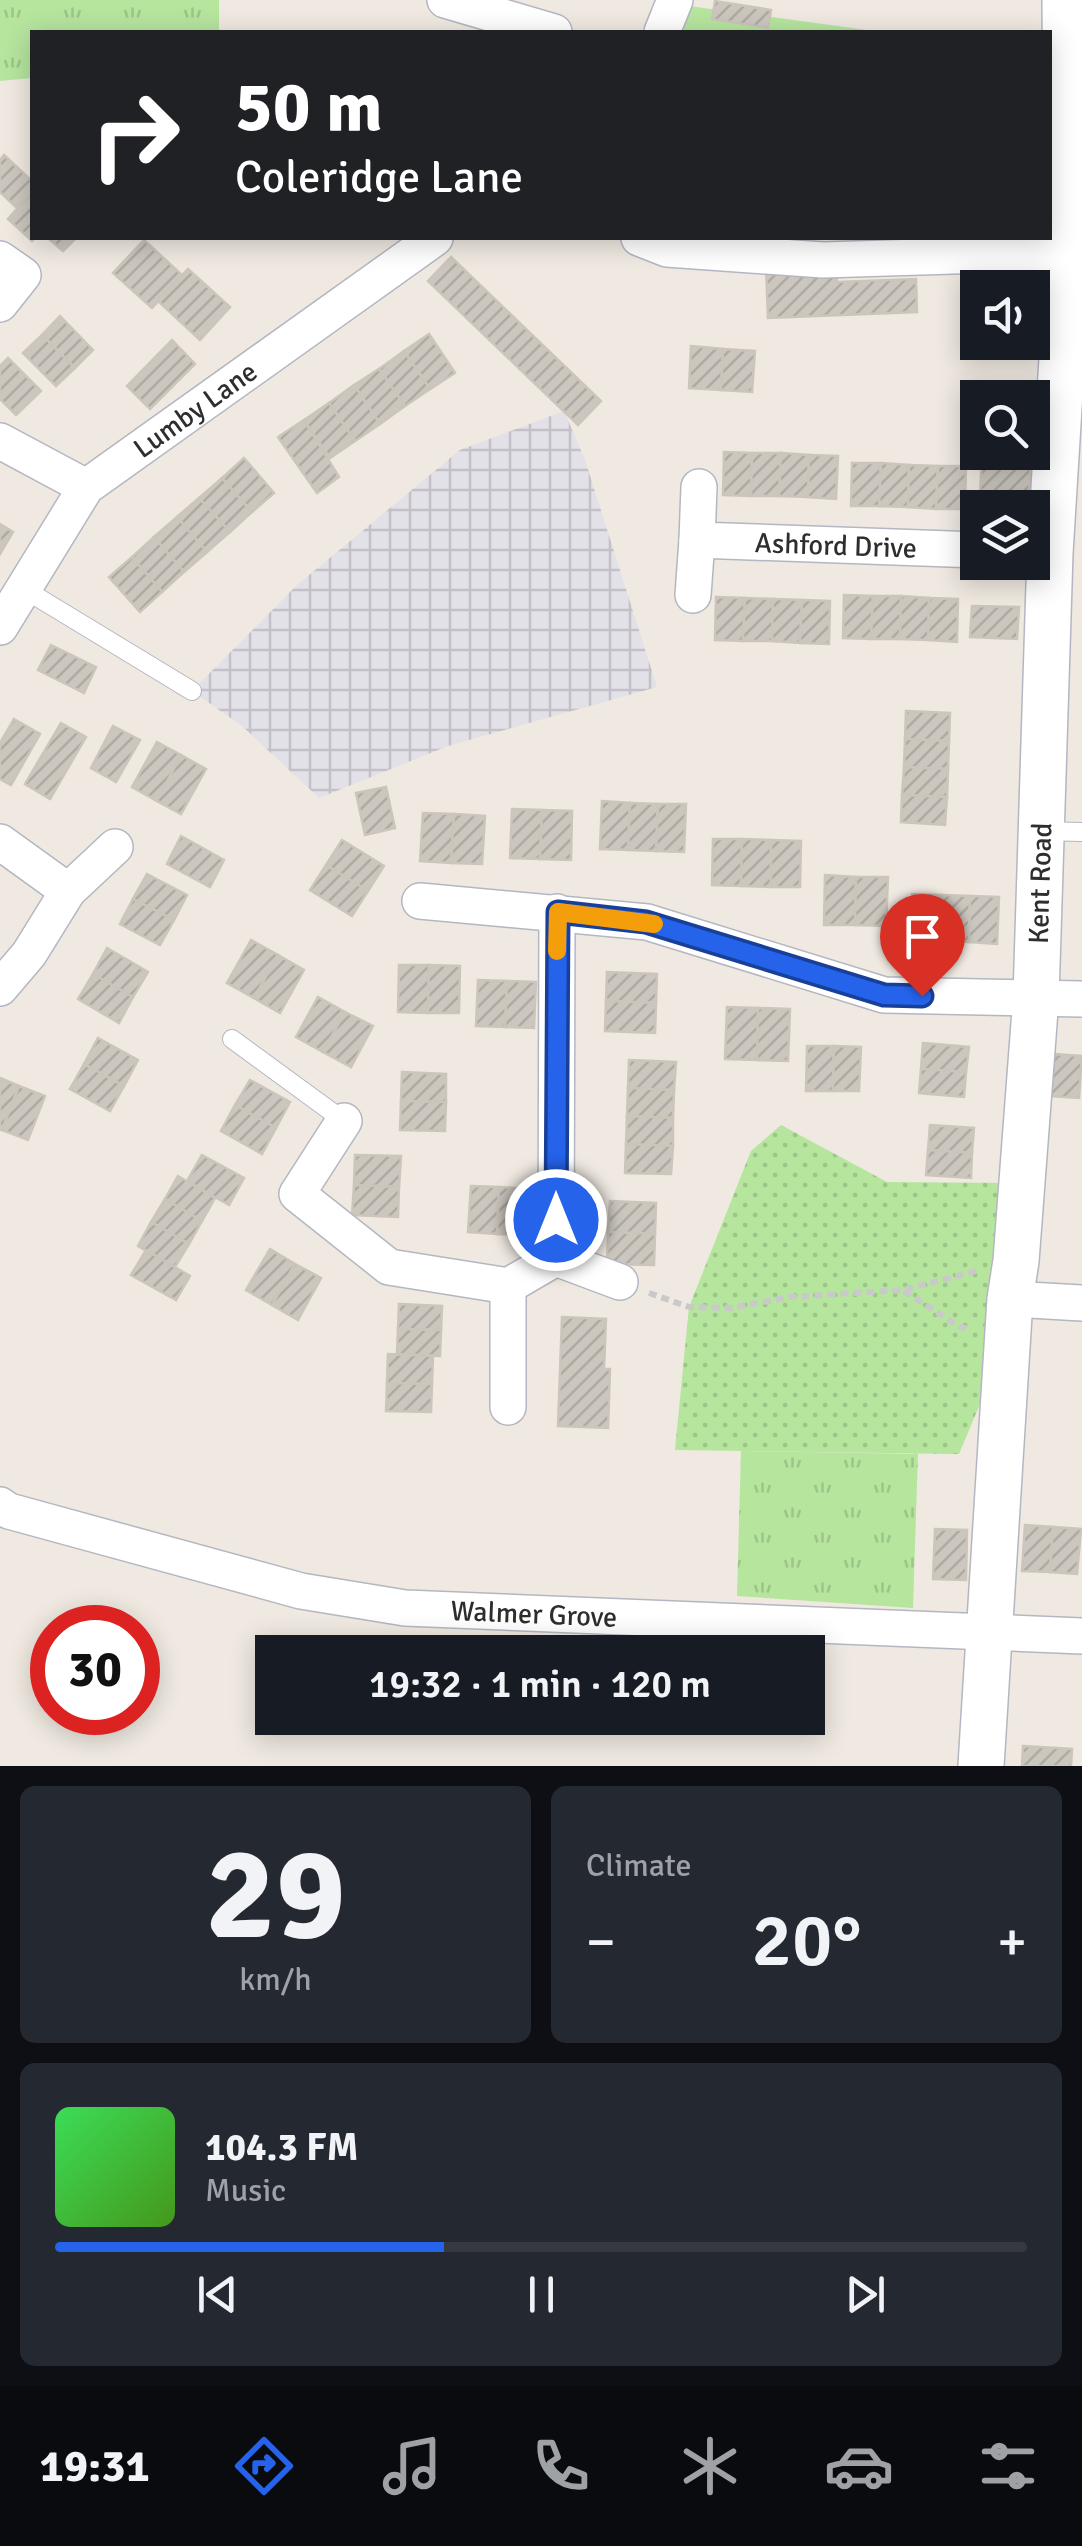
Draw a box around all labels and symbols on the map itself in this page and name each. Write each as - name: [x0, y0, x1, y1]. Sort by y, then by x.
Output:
- street label: Lumby Lane: [127, 355, 264, 466]
- street label: Ashford Drive: [754, 526, 917, 566]
- street label: Kent Road: [1022, 822, 1059, 944]
- pin: [880, 894, 965, 997]
- position arrow: [504, 1168, 608, 1272]
- street label: Walmer Grove: [450, 1594, 618, 1635]
- speed limit sign: 30: [30, 1605, 160, 1735]

